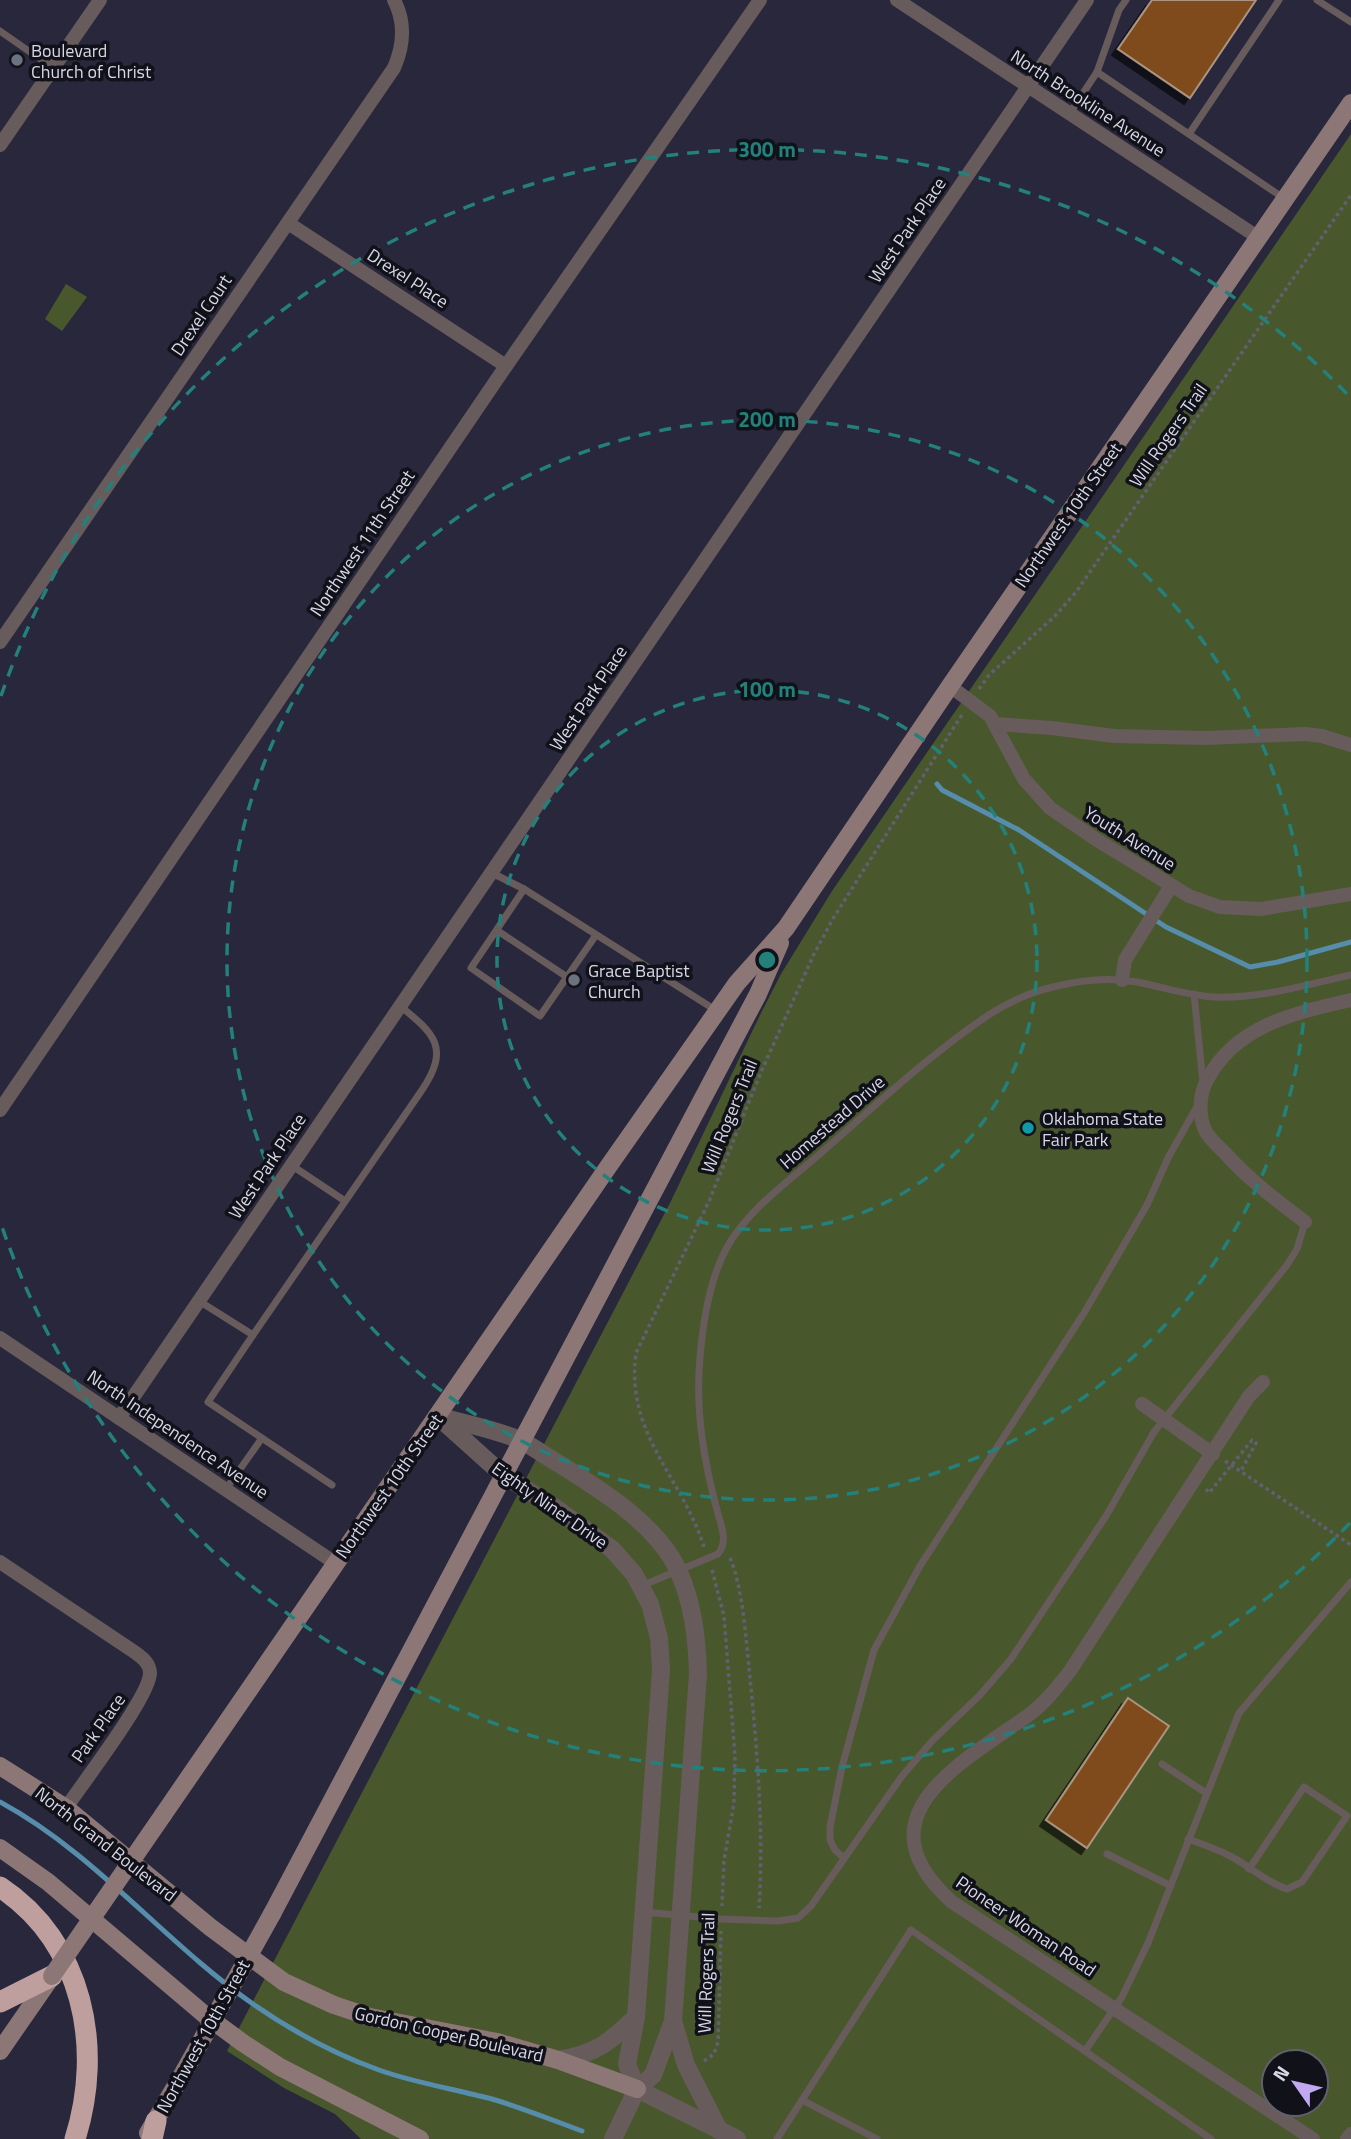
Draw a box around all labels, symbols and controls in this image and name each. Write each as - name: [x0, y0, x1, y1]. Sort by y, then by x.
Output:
- place label: Boulevard Church of Christ: [31, 37, 152, 85]
- street label: North Brookline Avenue: [1005, 43, 1171, 163]
- marker: Boulevard Church of Christ: [9, 52, 25, 68]
- text: 300 m: [738, 133, 796, 165]
- street label: West Park Place: [862, 172, 952, 288]
- street label: Drexel Place: [362, 241, 454, 315]
- street label: Drexel Court: [164, 268, 239, 361]
- street label: Will Rogers Trail: [1122, 378, 1214, 492]
- text: 200 m: [738, 403, 796, 435]
- street label: Northwest 10th Street: [1008, 436, 1129, 593]
- street label: Northwest 11th Street: [303, 464, 422, 622]
- street label: West Park Place: [543, 640, 633, 756]
- text: 100 m: [738, 673, 796, 705]
- street label: Youth Avenue: [1079, 799, 1181, 877]
- centre of rings: [755, 948, 779, 972]
- place label: Grace Baptist Church: [588, 957, 690, 1005]
- marker: Grace Baptist Church: [566, 972, 582, 988]
- street label: Will Rogers Trail: [694, 1055, 764, 1177]
- street label: Homestead Drive: [774, 1069, 890, 1175]
- place label: Oklahoma State Fair Park: [1042, 1105, 1163, 1153]
- street label: West Park Place: [222, 1108, 312, 1224]
- marker: Oklahoma State Fair Park: [1020, 1120, 1036, 1136]
- street label: North Independence Avenue: [82, 1363, 274, 1505]
- street label: Northwest 10th Street: [329, 1407, 450, 1564]
- street label: Eighty Niner Drive: [486, 1455, 614, 1555]
- street label: Park Place: [64, 1688, 132, 1768]
- street label: North Grand Boulevard: [29, 1780, 183, 1908]
- street label: Pioneer Woman Road: [951, 1869, 1101, 1983]
- street label: Will Rogers Trail: [690, 1912, 722, 2034]
- street label: Northwest 10th Street: [150, 1954, 257, 2118]
- street label: Gordon Cooper Boulevard: [352, 1999, 546, 2069]
- north arrow: [1260, 2048, 1330, 2118]
- text: N: [1265, 2060, 1296, 2087]

